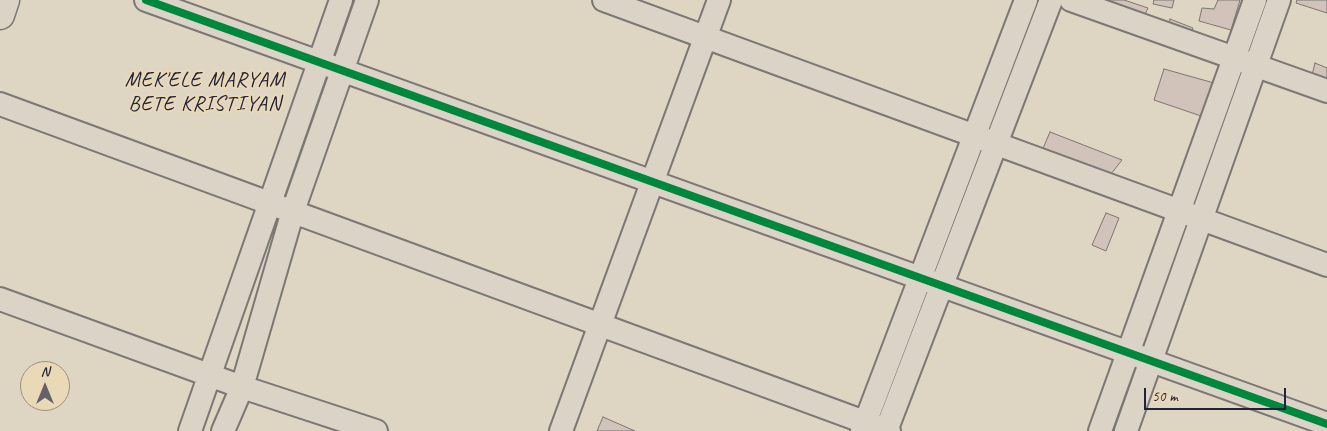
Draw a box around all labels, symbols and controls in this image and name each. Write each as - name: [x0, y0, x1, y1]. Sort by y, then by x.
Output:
- district label: MEK'ELE MARYAM BETE KRISTIYAN: [124, 67, 286, 117]
- north arrow: [20, 361, 70, 411]
- text: N: [41, 363, 49, 380]
- scale bar: [1147, 378, 1290, 410]
- text: 50 m: [1152, 387, 1178, 406]

